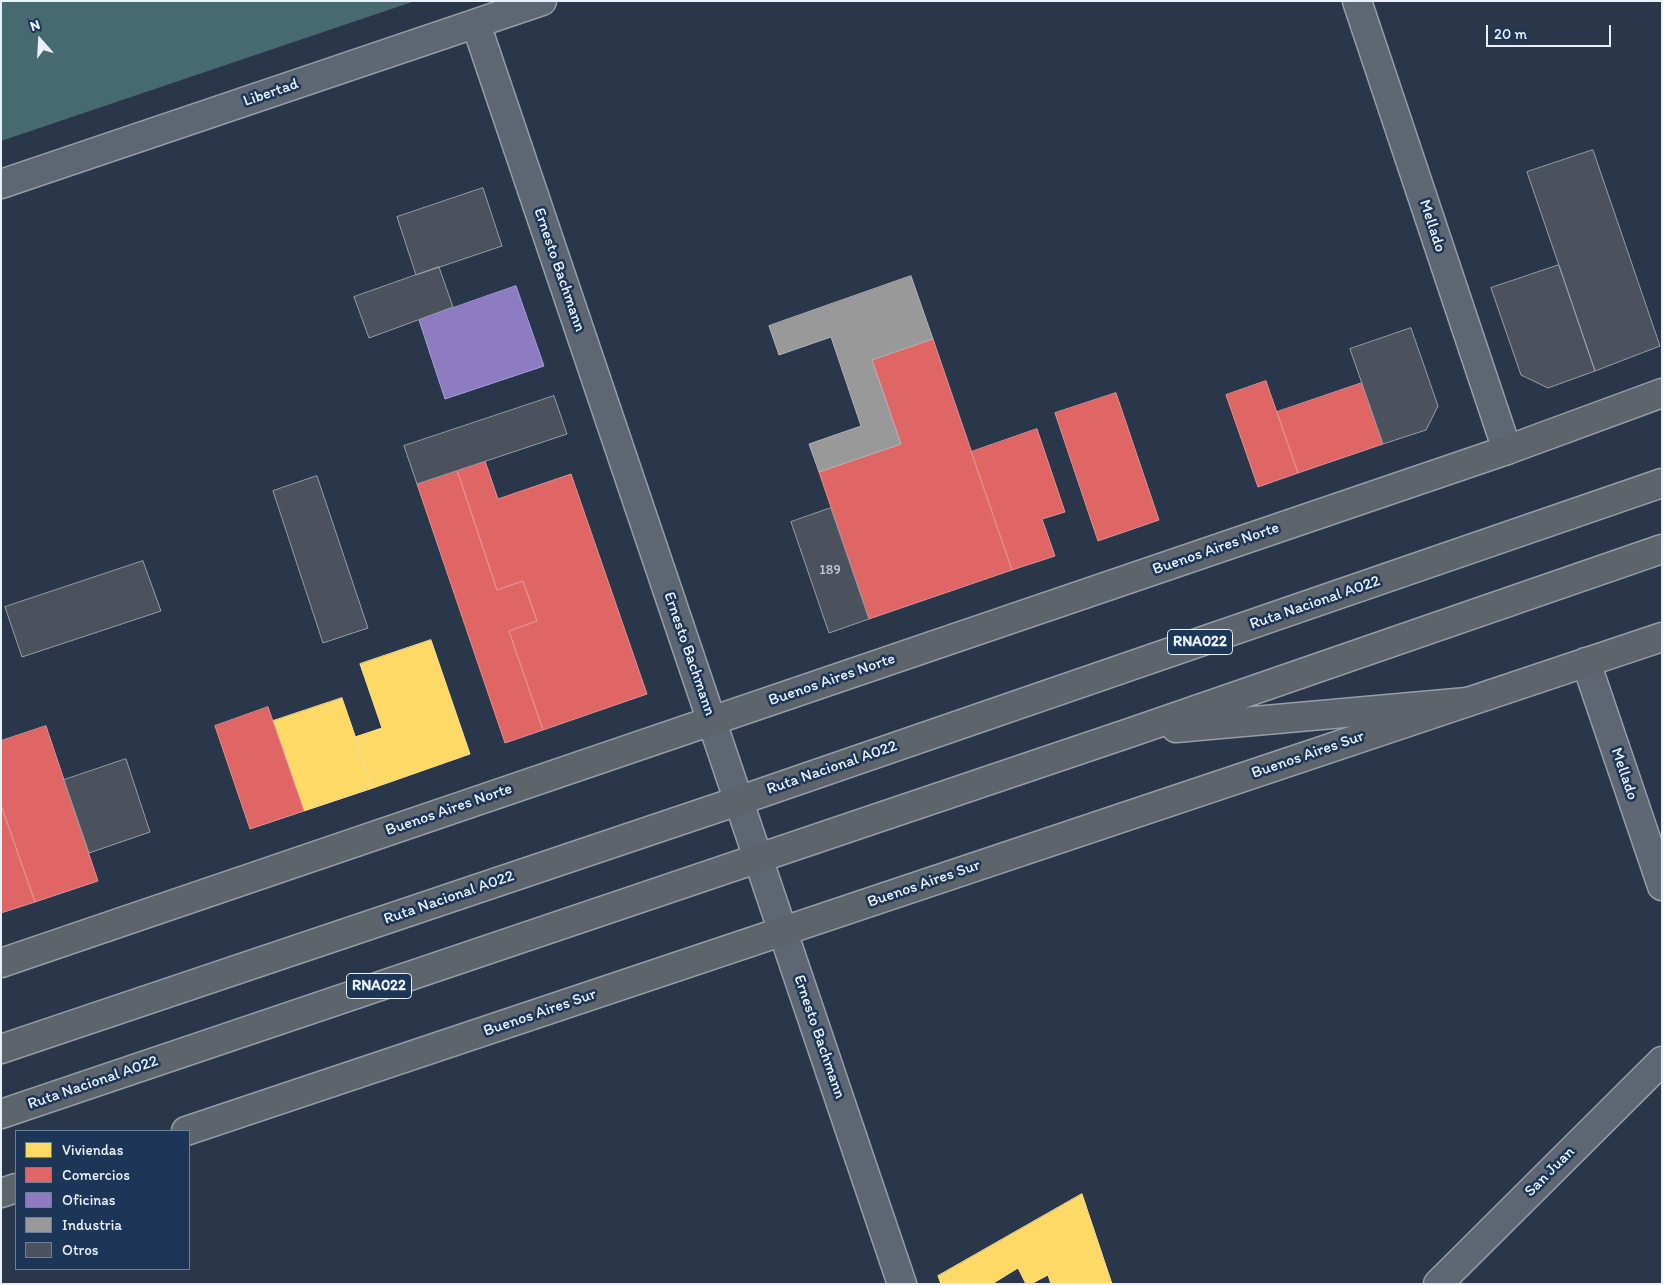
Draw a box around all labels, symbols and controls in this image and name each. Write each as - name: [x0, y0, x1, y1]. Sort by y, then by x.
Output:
- north arrow: [15, 15, 65, 65]
- scale bar: [1488, 15, 1613, 47]
- text: N: [28, 16, 42, 35]
- text: 20 m: [1494, 25, 1527, 43]
- street label: Libertad: [241, 75, 301, 111]
- street label: Mellado: [1415, 197, 1449, 255]
- street label: Ernesto Bachmann: [529, 206, 589, 334]
- street label: Buenos Aires Norte: [1150, 518, 1282, 580]
- house number: 189: [819, 562, 841, 578]
- street label: Ruta Nacional A022: [1247, 572, 1383, 634]
- street label: Ernesto Bachmann: [659, 590, 719, 718]
- road number: RNA022: [1168, 630, 1232, 654]
- street label: Buenos Aires Norte: [766, 649, 898, 711]
- street label: Buenos Aires Sur: [1249, 727, 1367, 783]
- street label: Ruta Nacional A022: [764, 737, 900, 799]
- street label: Mellado: [1606, 745, 1642, 803]
- street label: Buenos Aires Norte: [383, 779, 515, 841]
- street label: Buenos Aires Sur: [865, 856, 983, 912]
- street label: Ruta Nacional A022: [381, 867, 517, 929]
- street label: Ernesto Bachmann: [789, 973, 849, 1101]
- road number: RNA022: [346, 974, 412, 998]
- street label: Buenos Aires Sur: [481, 985, 599, 1041]
- street label: Ruta Nacional A022: [25, 1052, 161, 1114]
- legend: [15, 1130, 190, 1270]
- text: Viviendas: [62, 1141, 123, 1159]
- street label: San Juan: [1521, 1143, 1579, 1201]
- text: Comercios: [62, 1166, 130, 1184]
- text: Oficinas: [62, 1191, 115, 1209]
- text: Industria: [62, 1216, 122, 1234]
- text: Otros: [62, 1241, 99, 1259]

